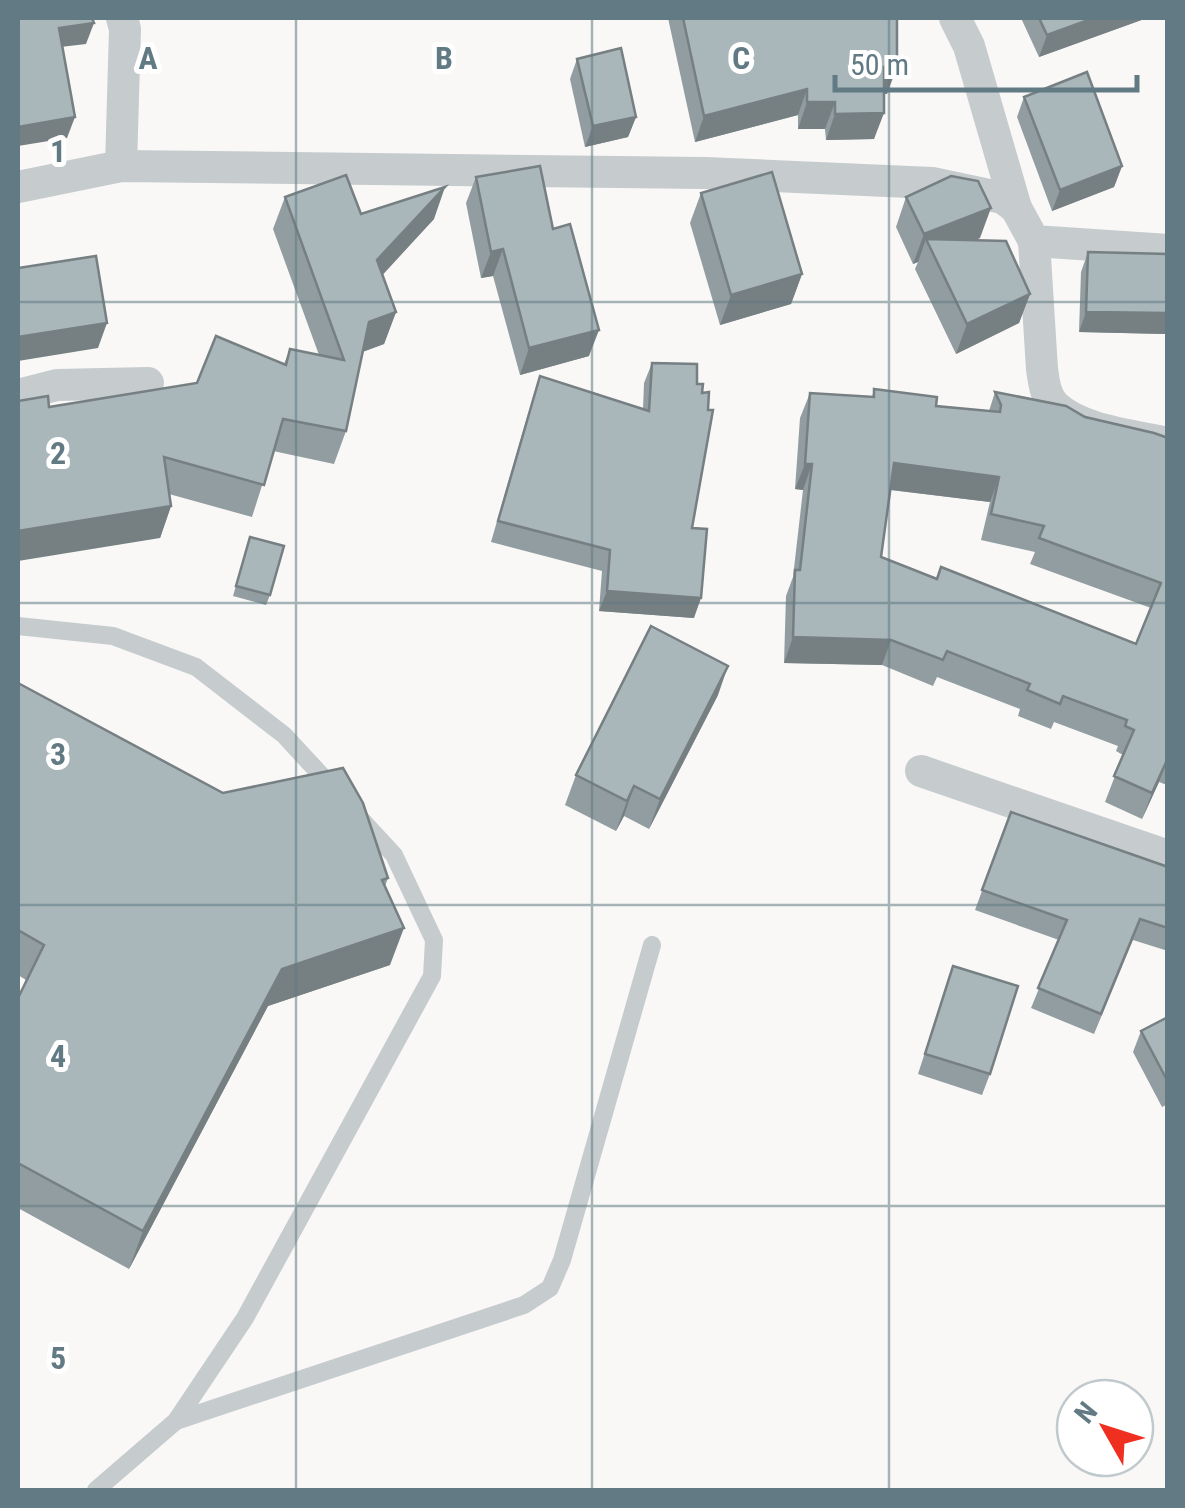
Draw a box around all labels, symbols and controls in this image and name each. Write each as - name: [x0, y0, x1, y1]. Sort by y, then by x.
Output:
- scale bar: [835, 30, 1138, 92]
- text: A: [138, 39, 158, 77]
- text: B: [435, 39, 453, 77]
- text: C: [732, 39, 750, 77]
- text: 50 m: [850, 47, 909, 82]
- text: 1: [50, 132, 66, 170]
- text: 2: [50, 434, 66, 472]
- text: 3: [50, 735, 66, 773]
- text: 4: [50, 1037, 66, 1075]
- text: 5: [50, 1339, 66, 1377]
- north arrow: [1055, 1378, 1155, 1478]
- text: N: [1068, 1396, 1104, 1430]

